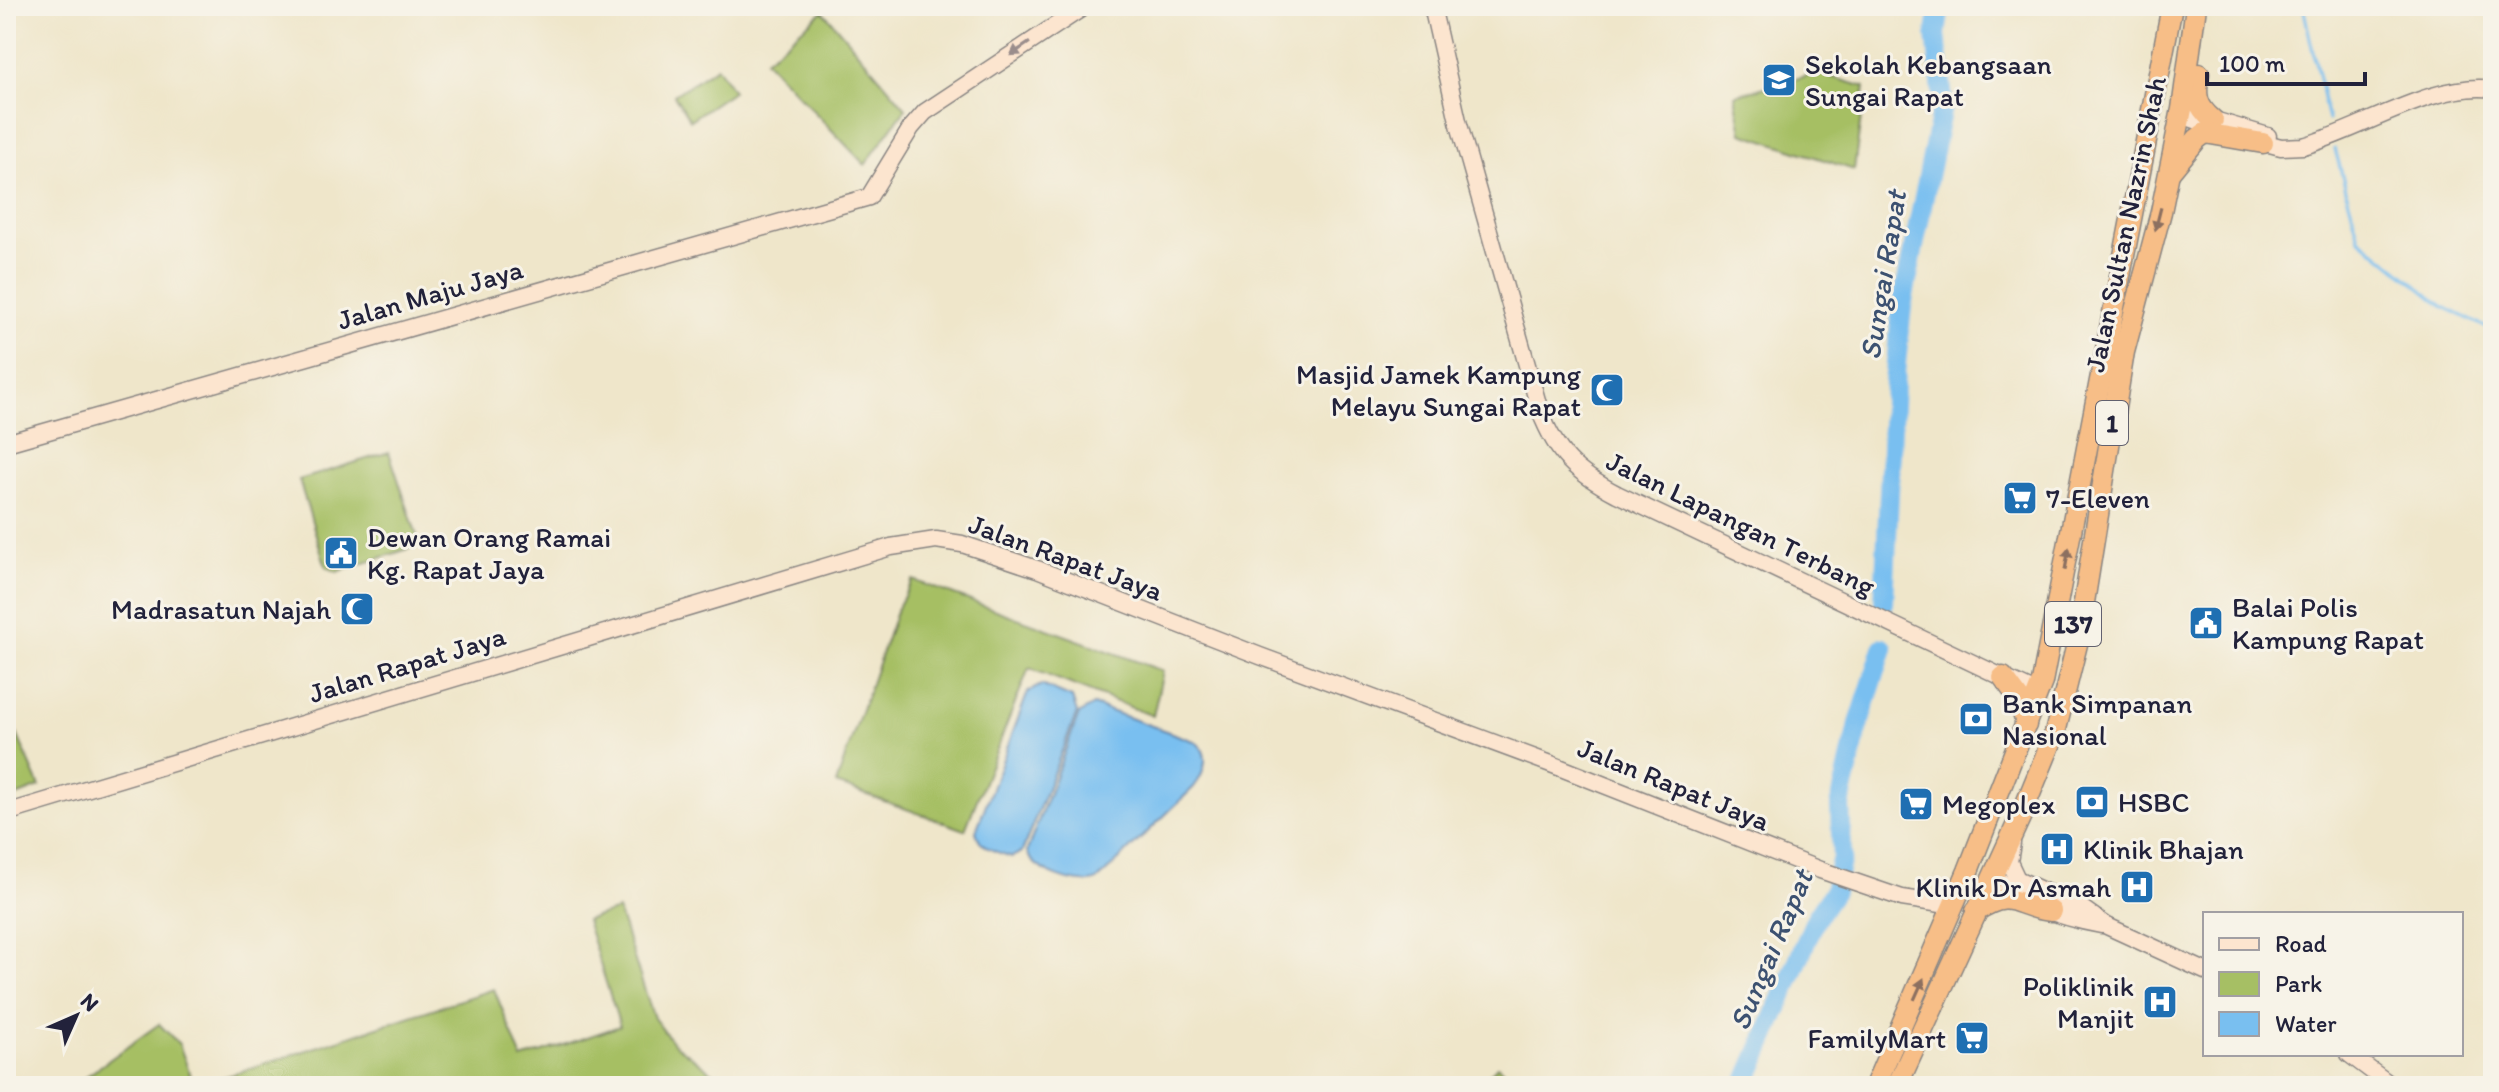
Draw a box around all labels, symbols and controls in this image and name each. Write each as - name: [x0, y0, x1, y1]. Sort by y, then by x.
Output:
- scale bar: [2207, 36, 2365, 86]
- one-way arrow: [1009, 41, 1030, 56]
- place label: Sekolah Kebangsaan Sungai Rapat: [1805, 47, 2052, 113]
- text: 100 m: [2219, 49, 2285, 78]
- school or university icon: Sekolah Kebangsaan Sungai Rapat: [1760, 61, 1798, 99]
- street label: Jalan Sultan Nazrin Shah: [2077, 73, 2173, 375]
- water label: Sungai Rapat: [1851, 185, 1915, 362]
- one-way arrow: [2152, 207, 2164, 232]
- street label: Jalan Maju Jaya: [333, 251, 527, 337]
- place label: Masjid Jamek Kampung Melayu Sungai Rapat: [1296, 357, 1582, 423]
- mosque icon: Masjid Jamek Kampung Melayu Sungai Rapat: [1588, 371, 1626, 409]
- road number: 1: [2096, 401, 2128, 445]
- street label: Jalan Lapangan Terbang: [1601, 443, 1881, 603]
- supermarket icon: 7-Eleven: [2001, 479, 2039, 517]
- place label: 7-Eleven: [2046, 481, 2150, 515]
- street label: Jalan Rapat Jaya: [964, 506, 1168, 608]
- place label: Dewan Orang Ramai Kg. Rapat Jaya: [367, 520, 611, 586]
- public building icon: Dewan Orang Ramai Kg. Rapat Jaya: [322, 534, 360, 572]
- one-way arrow: [2061, 547, 2073, 572]
- mosque icon: Madrasatun Najah: [338, 590, 376, 628]
- place label: Balai Polis Kampung Rapat: [2232, 590, 2424, 656]
- place label: Madrasatun Najah: [111, 592, 331, 626]
- road number: 137: [2045, 602, 2101, 646]
- public building icon: Balai Polis Kampung Rapat: [2187, 604, 2225, 642]
- street label: Jalan Rapat Jaya: [305, 618, 510, 710]
- place label: Bank Simpanan Nasional: [2002, 686, 2192, 752]
- bank icon: Bank Simpanan Nasional: [1957, 700, 1995, 738]
- street label: Jalan Rapat Jaya: [1573, 730, 1775, 838]
- bank icon: HSBC: [2073, 783, 2111, 821]
- supermarket icon: Megoplex: [1897, 785, 1935, 823]
- place label: HSBC: [2118, 785, 2189, 819]
- place label: Megoplex: [1942, 787, 2055, 821]
- hospital icon: Klinik Bhajan: [2038, 830, 2076, 868]
- place label: Klinik Bhajan: [2083, 832, 2244, 866]
- water label: Sungai Rapat: [1720, 862, 1822, 1035]
- hospital icon: Klinik Dr Asmah: [2118, 868, 2156, 906]
- place label: Klinik Dr Asmah: [1916, 870, 2111, 904]
- legend: [2203, 912, 2463, 1056]
- text: Road: [2275, 929, 2327, 958]
- place label: Poliklinik Manjit: [2023, 969, 2134, 1035]
- text: Park: [2275, 969, 2322, 998]
- north arrow: [36, 976, 116, 1056]
- one-way arrow: [1912, 978, 1925, 1001]
- hospital icon: Poliklinik Manjit: [2141, 983, 2179, 1021]
- text: N: [75, 987, 105, 1017]
- text: Water: [2275, 1009, 2337, 1038]
- supermarket icon: FamilyMart: [1953, 1019, 1991, 1057]
- place label: FamilyMart: [1807, 1021, 1946, 1055]

